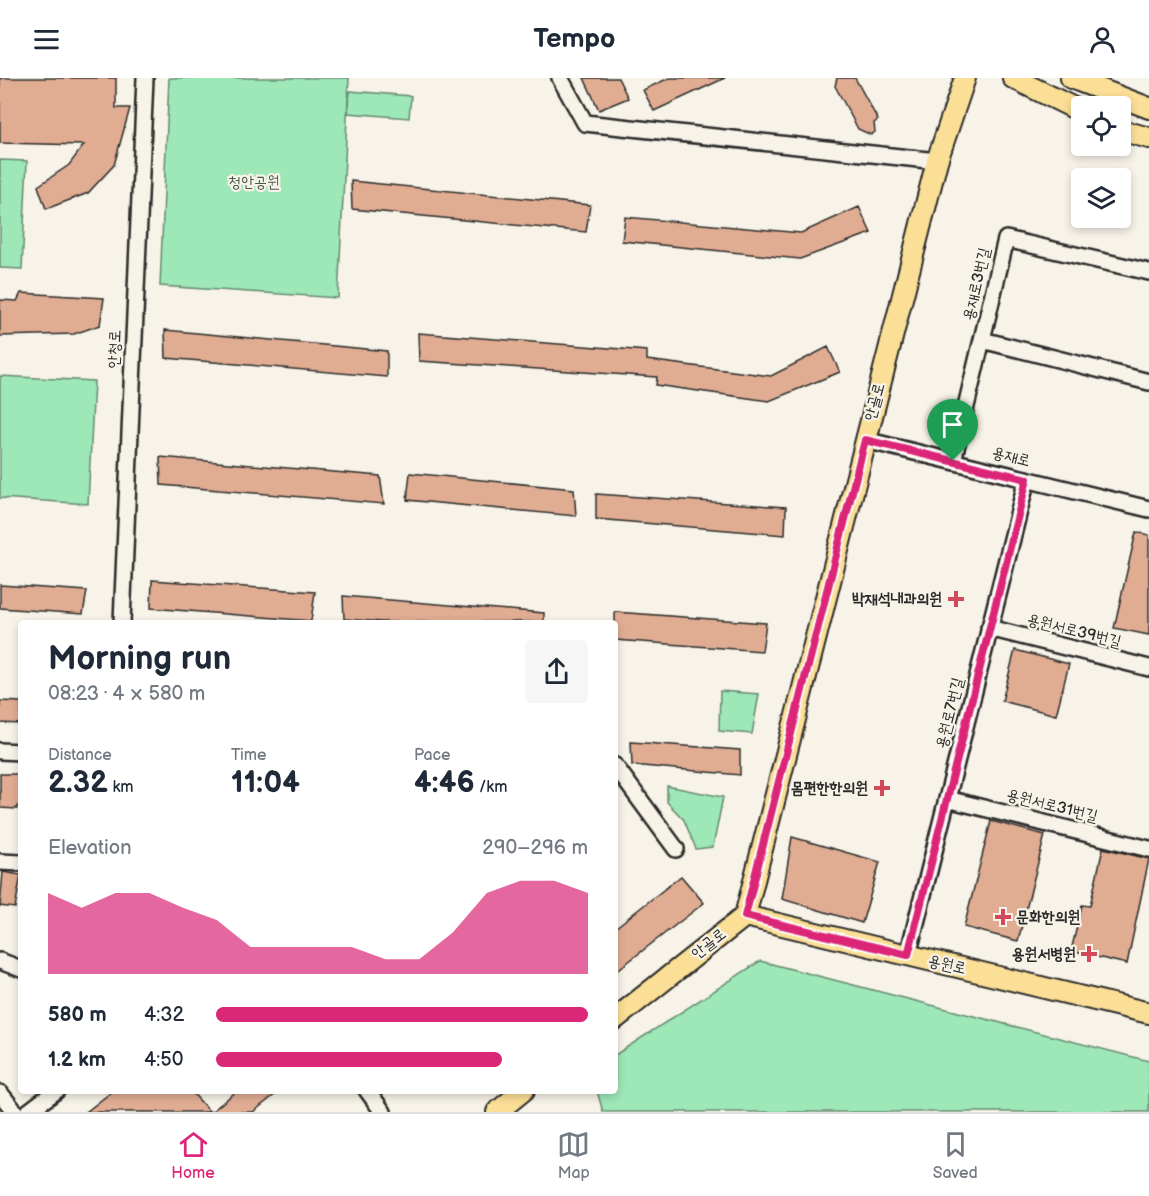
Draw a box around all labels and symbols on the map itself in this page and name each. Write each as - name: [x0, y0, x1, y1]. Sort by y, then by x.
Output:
- park label: 청안공원: [228, 173, 280, 192]
- street label: 용재로3번길: [959, 246, 995, 322]
- street label: 안청로: [105, 329, 125, 369]
- street label: 안골로: [861, 381, 889, 423]
- pin: [927, 399, 978, 461]
- street label: 용재로: [990, 443, 1032, 471]
- place label: 박재석내과의원: [852, 590, 942, 609]
- marker: 박재석내과의원: [947, 590, 965, 608]
- street label: 용원서로39번길: [1025, 610, 1123, 652]
- street label: 용원로7번길: [932, 676, 968, 750]
- place label: 몸편한한의원: [791, 779, 868, 798]
- marker: 몸편한한의원: [873, 779, 891, 797]
- street label: 용원서로31번길: [1004, 785, 1100, 827]
- marker: 문화한의원: [994, 908, 1012, 926]
- place label: 문화한의원: [1016, 908, 1081, 927]
- street label: 안골로: [688, 925, 730, 963]
- place label: 용원서병원: [1012, 945, 1076, 964]
- marker: 용원서병원: [1080, 945, 1098, 963]
- street label: 용원로: [926, 951, 968, 979]

